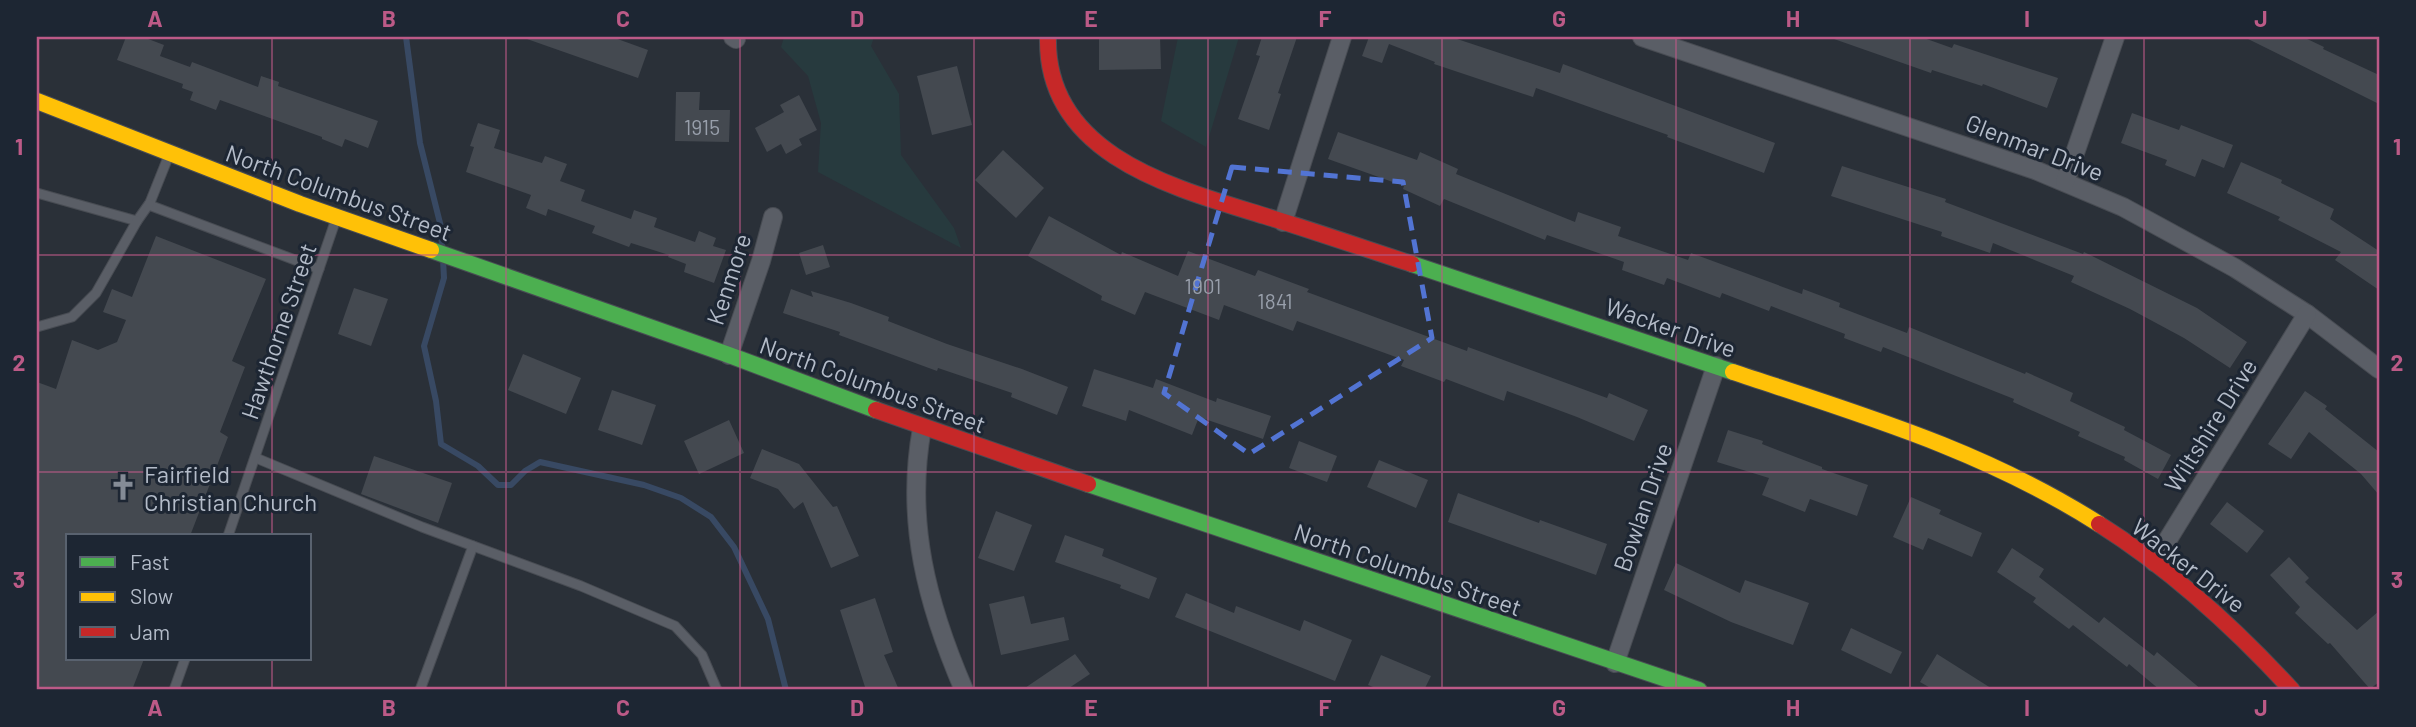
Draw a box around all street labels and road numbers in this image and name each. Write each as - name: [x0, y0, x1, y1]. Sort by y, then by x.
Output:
- street label: Glenmar Drive: [1962, 107, 2108, 187]
- street label: North Columbus Street: [222, 138, 456, 246]
- street label: Kenmore: [700, 230, 756, 328]
- street label: Hawthorne Street: [234, 239, 322, 423]
- street label: Wacker Drive: [1602, 291, 1740, 363]
- street label: North Columbus Street: [756, 330, 990, 438]
- street label: Wiltshire Drive: [2157, 353, 2263, 497]
- street label: Bowlan Drive: [1606, 439, 1678, 575]
- street label: Wacker Drive: [2126, 512, 2252, 618]
- street label: North Columbus Street: [1291, 516, 1525, 622]

